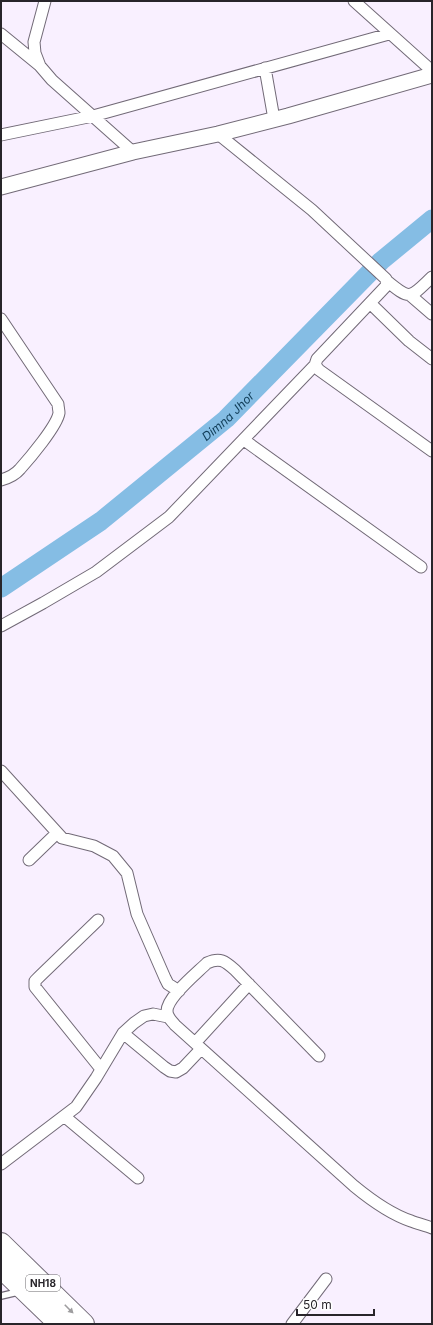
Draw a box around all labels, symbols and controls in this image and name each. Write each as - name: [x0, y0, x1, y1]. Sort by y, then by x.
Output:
- water label: Dimna Jhor: [198, 388, 257, 443]
- road number: NH18: [26, 1275, 60, 1291]
- scale bar: [297, 1291, 374, 1317]
- text: 50 m: [303, 1297, 332, 1312]
- one-way arrow: [64, 1304, 74, 1314]

